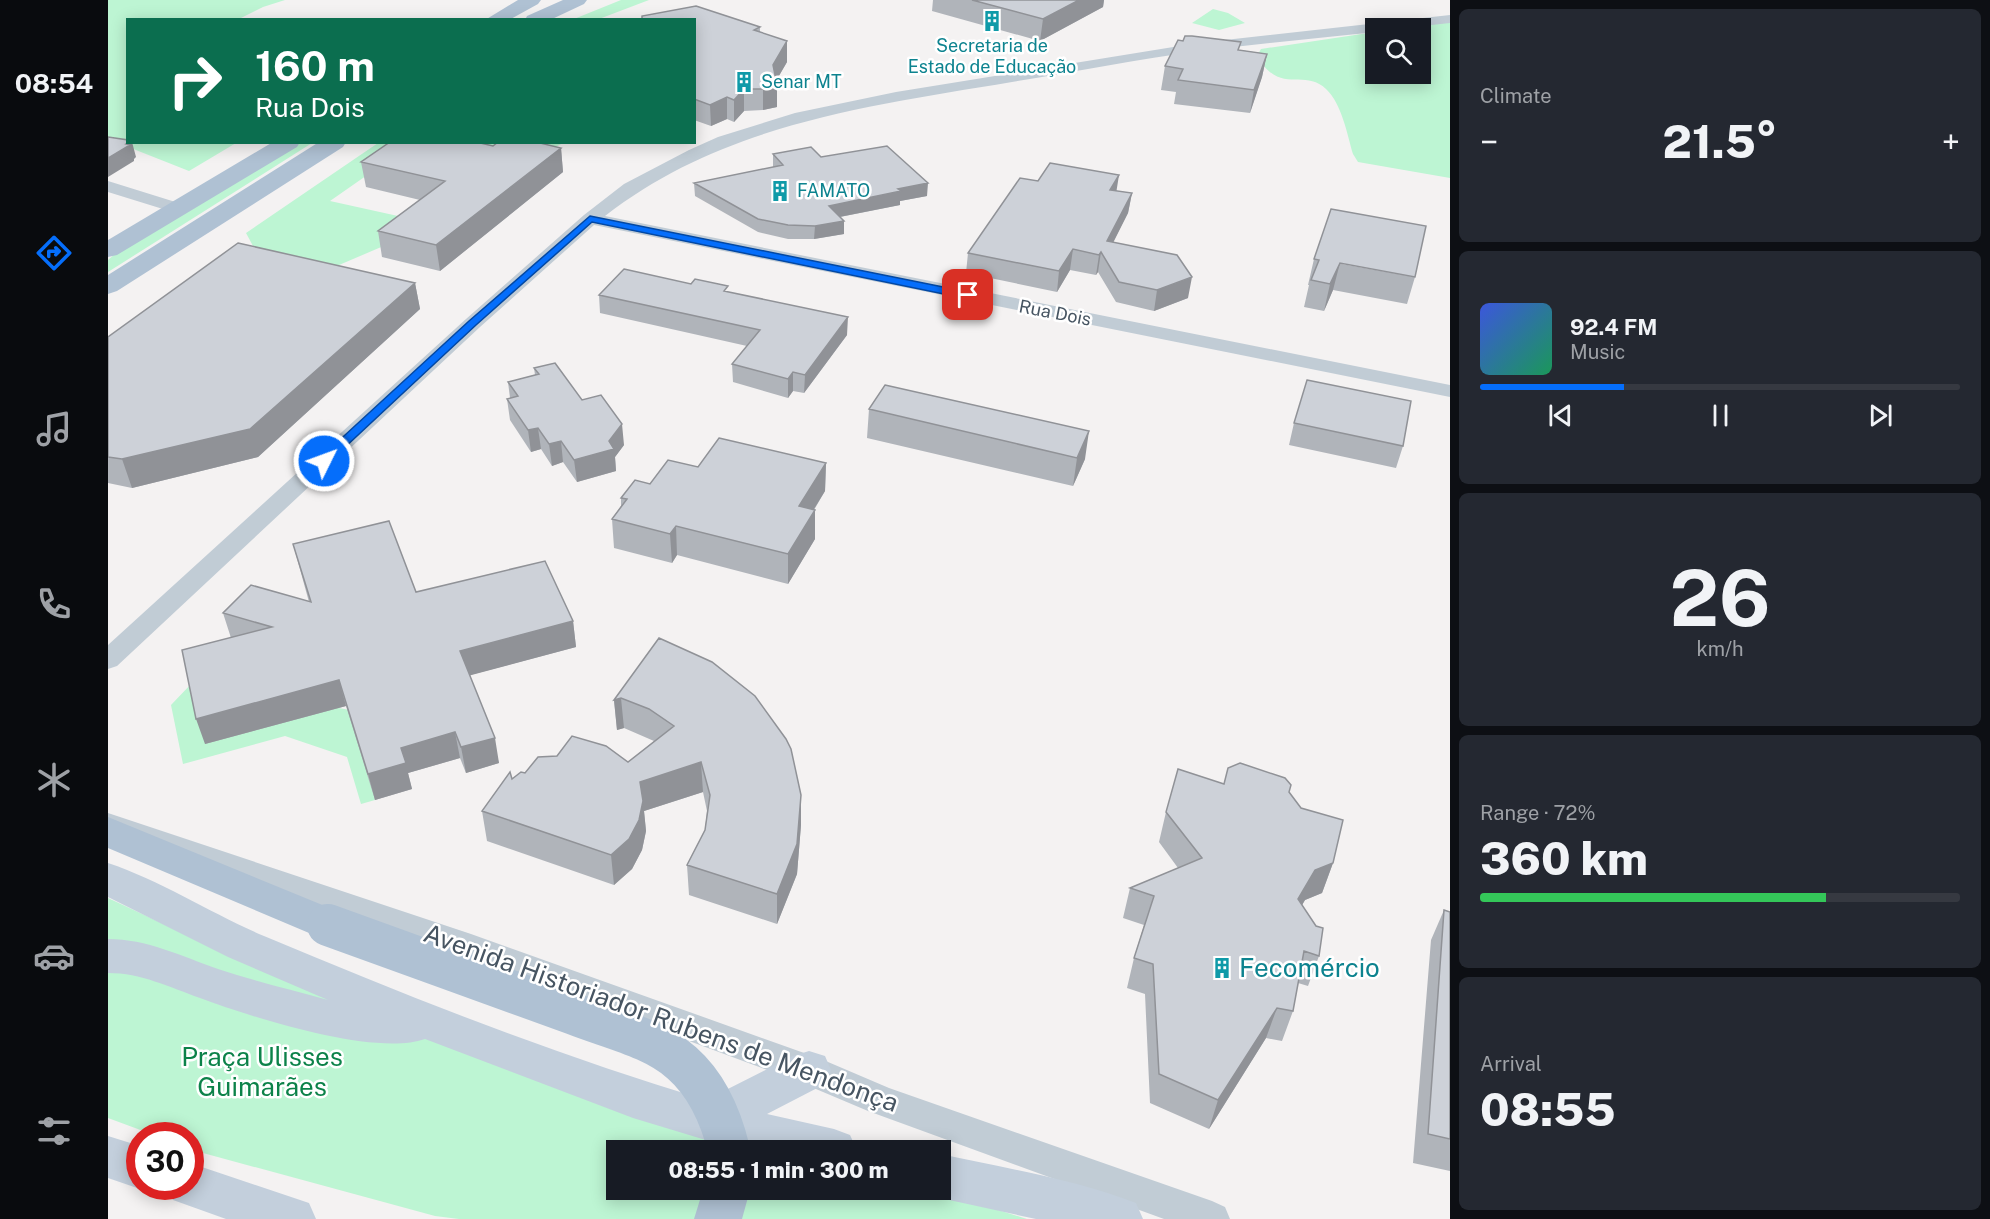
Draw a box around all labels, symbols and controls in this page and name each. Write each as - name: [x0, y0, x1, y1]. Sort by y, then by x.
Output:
- building icon: Secretaria de Estado de Educação: [980, 9, 1004, 33]
- map controls: [1365, 18, 1431, 84]
- button: search: [1365, 18, 1431, 84]
- place label: Secretaria de Estado de Educação: [908, 35, 1076, 77]
- text: 160 m: [255, 41, 375, 90]
- icon: right: [156, 42, 234, 120]
- text: 08:54: [15, 67, 93, 99]
- building icon: Senar MT: [732, 70, 756, 94]
- place label: Senar MT: [761, 71, 842, 92]
- text: Climate: [1480, 84, 1552, 108]
- text: Rua Dois: [255, 91, 365, 123]
- text: 21.5°: [1663, 115, 1777, 168]
- text: −: [1480, 123, 1498, 161]
- text: +: [1942, 123, 1960, 161]
- building icon: FAMATO: [768, 179, 792, 203]
- place label: FAMATO: [797, 180, 870, 201]
- icon: directions: [33, 232, 75, 274]
- pin: [942, 269, 993, 320]
- icon: arrive: [951, 278, 984, 311]
- street label: Rua Dois: [1017, 295, 1093, 330]
- text: 92.4 FM: [1570, 314, 1657, 340]
- text: Music: [1570, 340, 1625, 364]
- icon: previous: [1544, 399, 1577, 432]
- icon: pause: [1704, 399, 1737, 432]
- icon: next: [1864, 399, 1897, 432]
- icon: music: [33, 408, 75, 450]
- position arrow: [292, 429, 356, 493]
- text: 26: [1669, 552, 1771, 644]
- icon: phone: [33, 583, 75, 625]
- text: km/h: [1696, 637, 1744, 661]
- icon: climate: [33, 759, 75, 801]
- text: Range · 72%: [1480, 801, 1596, 825]
- text: 360 km: [1480, 832, 1648, 885]
- street label: Avenida Historiador Rubens de Mendonça: [420, 917, 903, 1118]
- icon: car: [33, 935, 75, 977]
- place label: Fecomércio: [1239, 952, 1380, 983]
- building icon: Fecomércio: [1210, 956, 1234, 980]
- park label: Praça Ulisses Guimarães: [181, 1041, 343, 1102]
- text: Arrival: [1480, 1052, 1542, 1076]
- text: 08:55: [1480, 1083, 1615, 1136]
- icon: filters: [33, 1110, 75, 1152]
- speed limit sign: 30: [126, 1122, 204, 1200]
- text: 08:55 · 1 min · 300 m: [669, 1157, 888, 1183]

